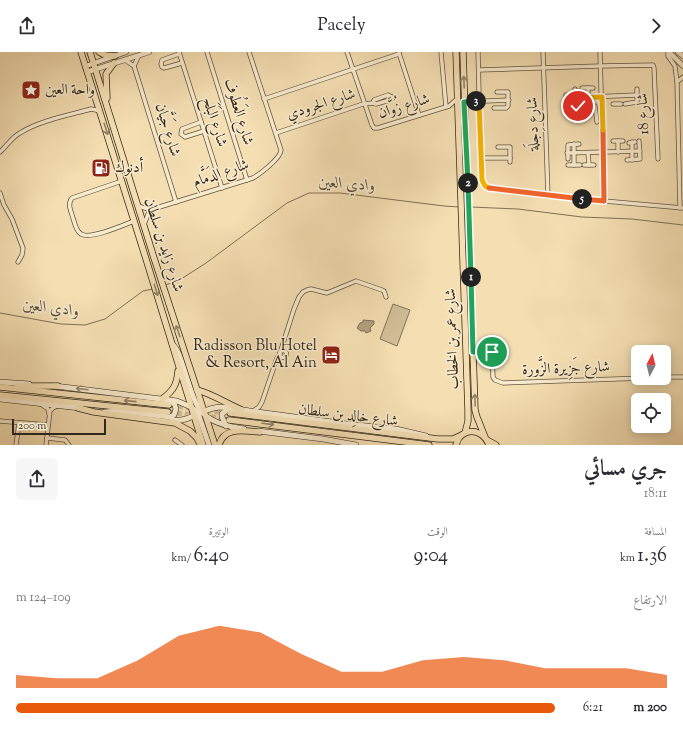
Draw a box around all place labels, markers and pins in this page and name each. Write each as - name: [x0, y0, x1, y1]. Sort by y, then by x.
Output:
- place icon: واحة العين: [20, 79, 42, 101]
- place label: واحة العين: [45, 80, 95, 101]
- pin: [561, 89, 595, 123]
- pin: 3: [466, 91, 486, 111]
- place label: أدنوك: [115, 156, 144, 179]
- fuel station icon: أدنوك: [90, 157, 112, 179]
- pin: 2: [458, 173, 478, 193]
- pin: 5: [572, 189, 592, 209]
- pin: 1: [461, 267, 481, 287]
- pin: [475, 335, 509, 369]
- place label: Radisson Blu Hotel & Resort, Al Ain: [193, 336, 317, 374]
- hotel icon: Radisson Blu Hotel & Resort, Al Ain: [320, 344, 342, 366]

